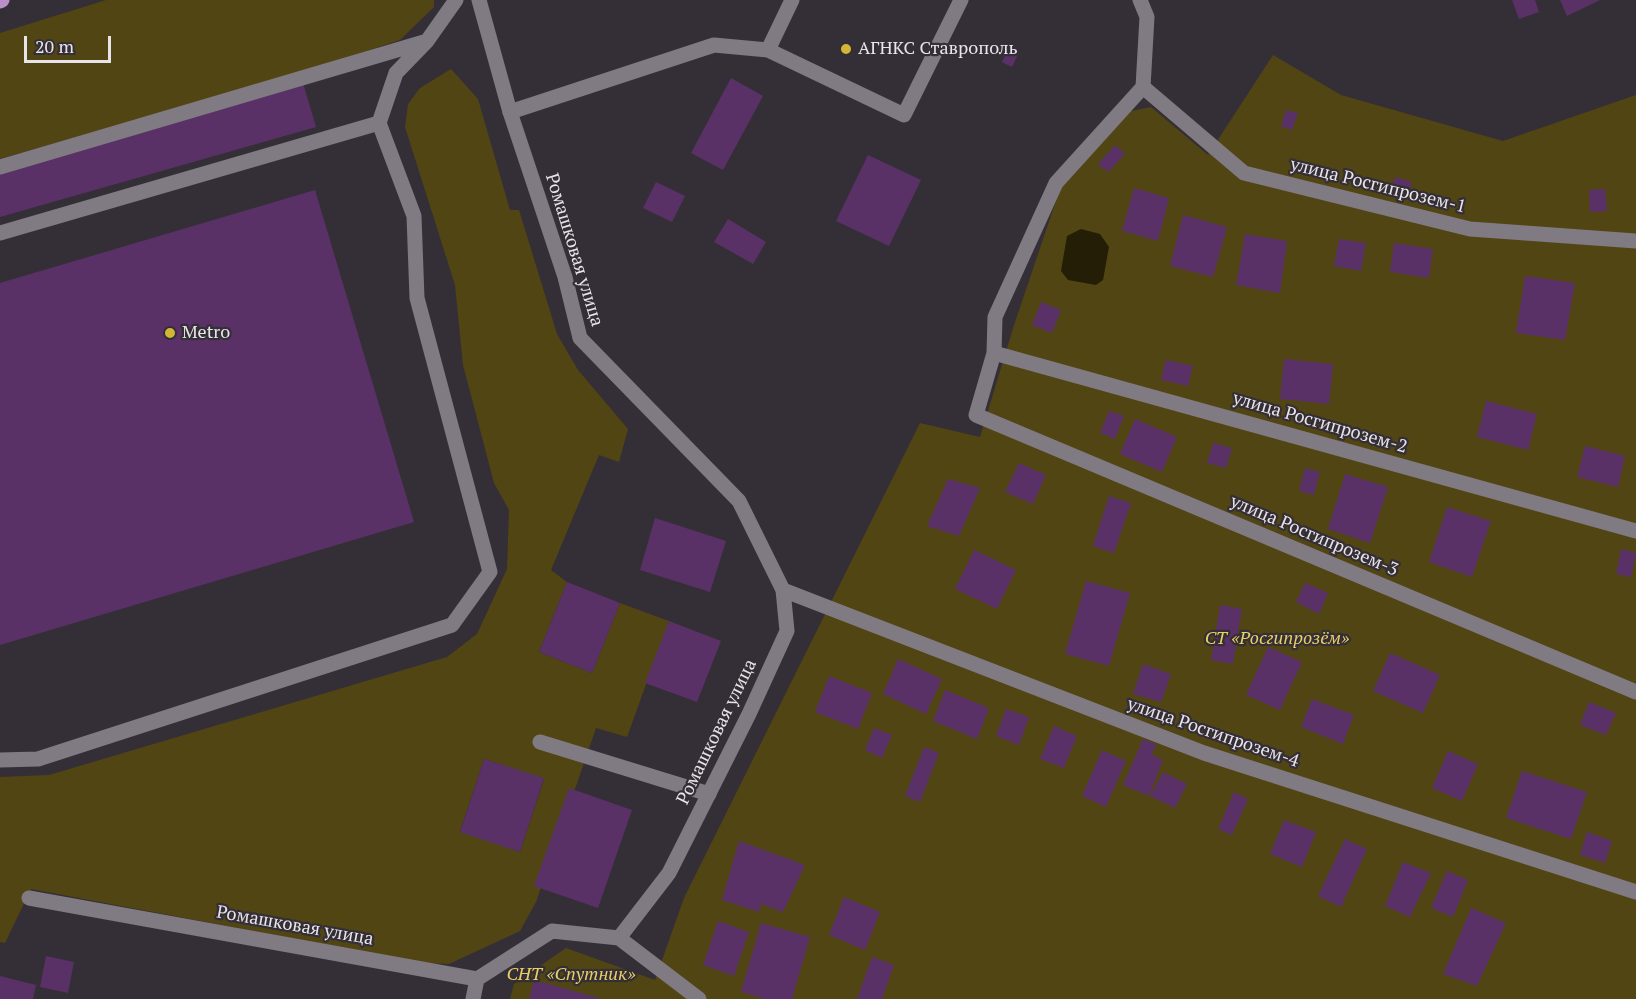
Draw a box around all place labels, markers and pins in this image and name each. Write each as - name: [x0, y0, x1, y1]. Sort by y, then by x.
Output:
- place label: АГНКС Ставрополь: [858, 38, 1018, 60]
- marker: АГНКС Ставрополь: [839, 42, 853, 56]
- place label: Metro: [182, 322, 230, 344]
- marker: Metro: [163, 326, 177, 340]

